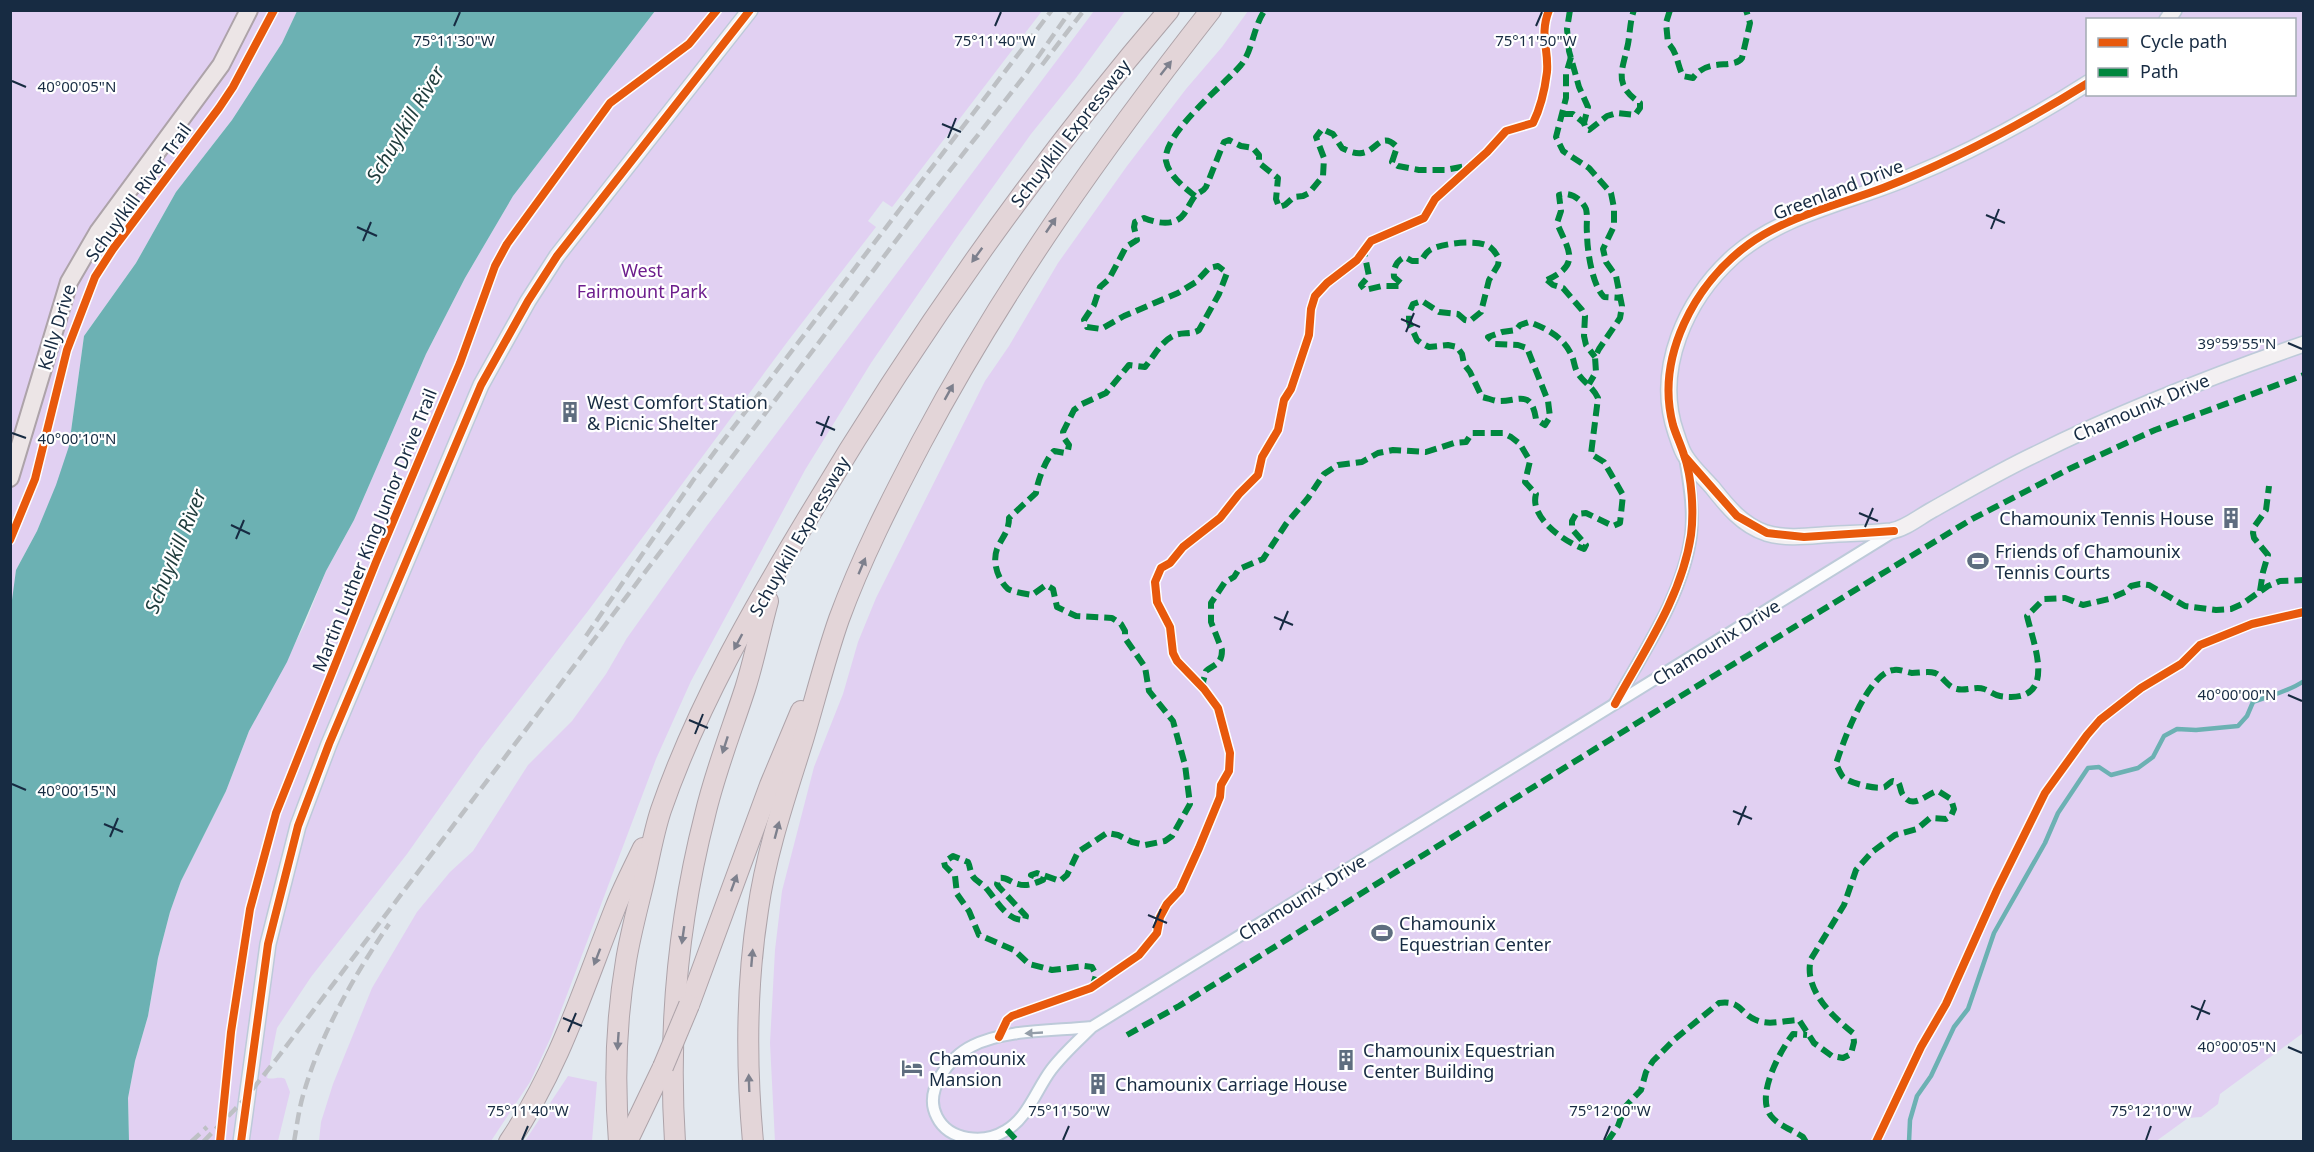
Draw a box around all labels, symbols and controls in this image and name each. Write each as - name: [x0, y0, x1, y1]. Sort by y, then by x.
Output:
- legend: [2086, 18, 2296, 96]
- text: Cycle path: [2140, 29, 2227, 53]
- text: 75°11'30"W: [413, 30, 495, 50]
- text: 75°11'40"W: [954, 30, 1036, 50]
- text: 75°11'50"W: [1495, 30, 1577, 50]
- street label: Schuylkill Expressway: [1005, 54, 1136, 212]
- text: Path: [2140, 59, 2179, 83]
- water label: Schuylkill River: [360, 60, 451, 187]
- one-way arrow: [1160, 60, 1173, 76]
- text: 40°00'05"N: [38, 76, 116, 96]
- street label: Schuylkill River Trail: [80, 118, 196, 266]
- street label: Greenland Drive: [1769, 153, 1907, 225]
- one-way arrow: [1045, 218, 1057, 234]
- one-way arrow: [972, 248, 984, 263]
- park label: West Fairmount Park: [577, 258, 708, 303]
- street label: Kelly Drive: [32, 281, 80, 373]
- text: 39°59'55"N: [2198, 333, 2276, 353]
- street label: Chamounix Drive: [2069, 367, 2213, 447]
- one-way arrow: [944, 383, 954, 400]
- street label: Martin Luther King Junior Drive Trail: [306, 385, 442, 675]
- place label: West Comfort Station & Picnic Shelter: [587, 390, 768, 435]
- building icon: West Comfort Station & Picnic Shelter: [558, 400, 582, 424]
- text: 40°00'10"N: [38, 428, 116, 448]
- street label: Schuylkill Expressway: [743, 451, 855, 621]
- water label: Schuylkill River: [138, 484, 212, 617]
- place label: Chamounix Tennis House: [1999, 506, 2214, 530]
- building icon: Chamounix Tennis House: [2219, 506, 2243, 530]
- place label: Friends of Chamounix Tennis Courts: [1995, 539, 2181, 584]
- sports icon: Friends of Chamounix Tennis Courts: [1966, 549, 1990, 573]
- one-way arrow: [857, 556, 867, 574]
- street label: Chamounix Drive: [1648, 593, 1784, 691]
- one-way arrow: [733, 634, 743, 651]
- text: 40°00'00"N: [2198, 684, 2276, 704]
- one-way arrow: [720, 736, 729, 754]
- text: 40°00'15"N: [38, 780, 116, 800]
- one-way arrow: [772, 821, 782, 839]
- street label: Chamounix Drive: [1234, 848, 1370, 946]
- one-way arrow: [729, 874, 739, 892]
- place label: Chamounix Equestrian Center: [1399, 911, 1552, 956]
- sports icon: Chamounix Equestrian Center: [1370, 921, 1394, 945]
- one-way arrow: [678, 925, 687, 944]
- one-way arrow: [591, 948, 601, 966]
- one-way arrow: [747, 948, 757, 967]
- one-way arrow: [1025, 1028, 1044, 1037]
- one-way arrow: [613, 1031, 623, 1050]
- text: 40°00'05"N: [2198, 1036, 2276, 1056]
- place label: Chamounix Equestrian Center Building: [1363, 1038, 1555, 1083]
- place label: Chamounix Mansion: [929, 1046, 1026, 1091]
- building icon: Chamounix Equestrian Center Building: [1334, 1048, 1358, 1072]
- hotel icon: Chamounix Mansion: [900, 1056, 924, 1080]
- building icon: Chamounix Carriage House: [1086, 1072, 1110, 1096]
- place label: Chamounix Carriage House: [1115, 1072, 1348, 1096]
- one-way arrow: [744, 1074, 754, 1093]
- text: 75°11'40"W: [487, 1100, 569, 1120]
- text: 75°11'50"W: [1028, 1100, 1110, 1120]
- text: 75°12'00"W: [1569, 1100, 1651, 1120]
- text: 75°12'10"W: [2110, 1100, 2192, 1120]

